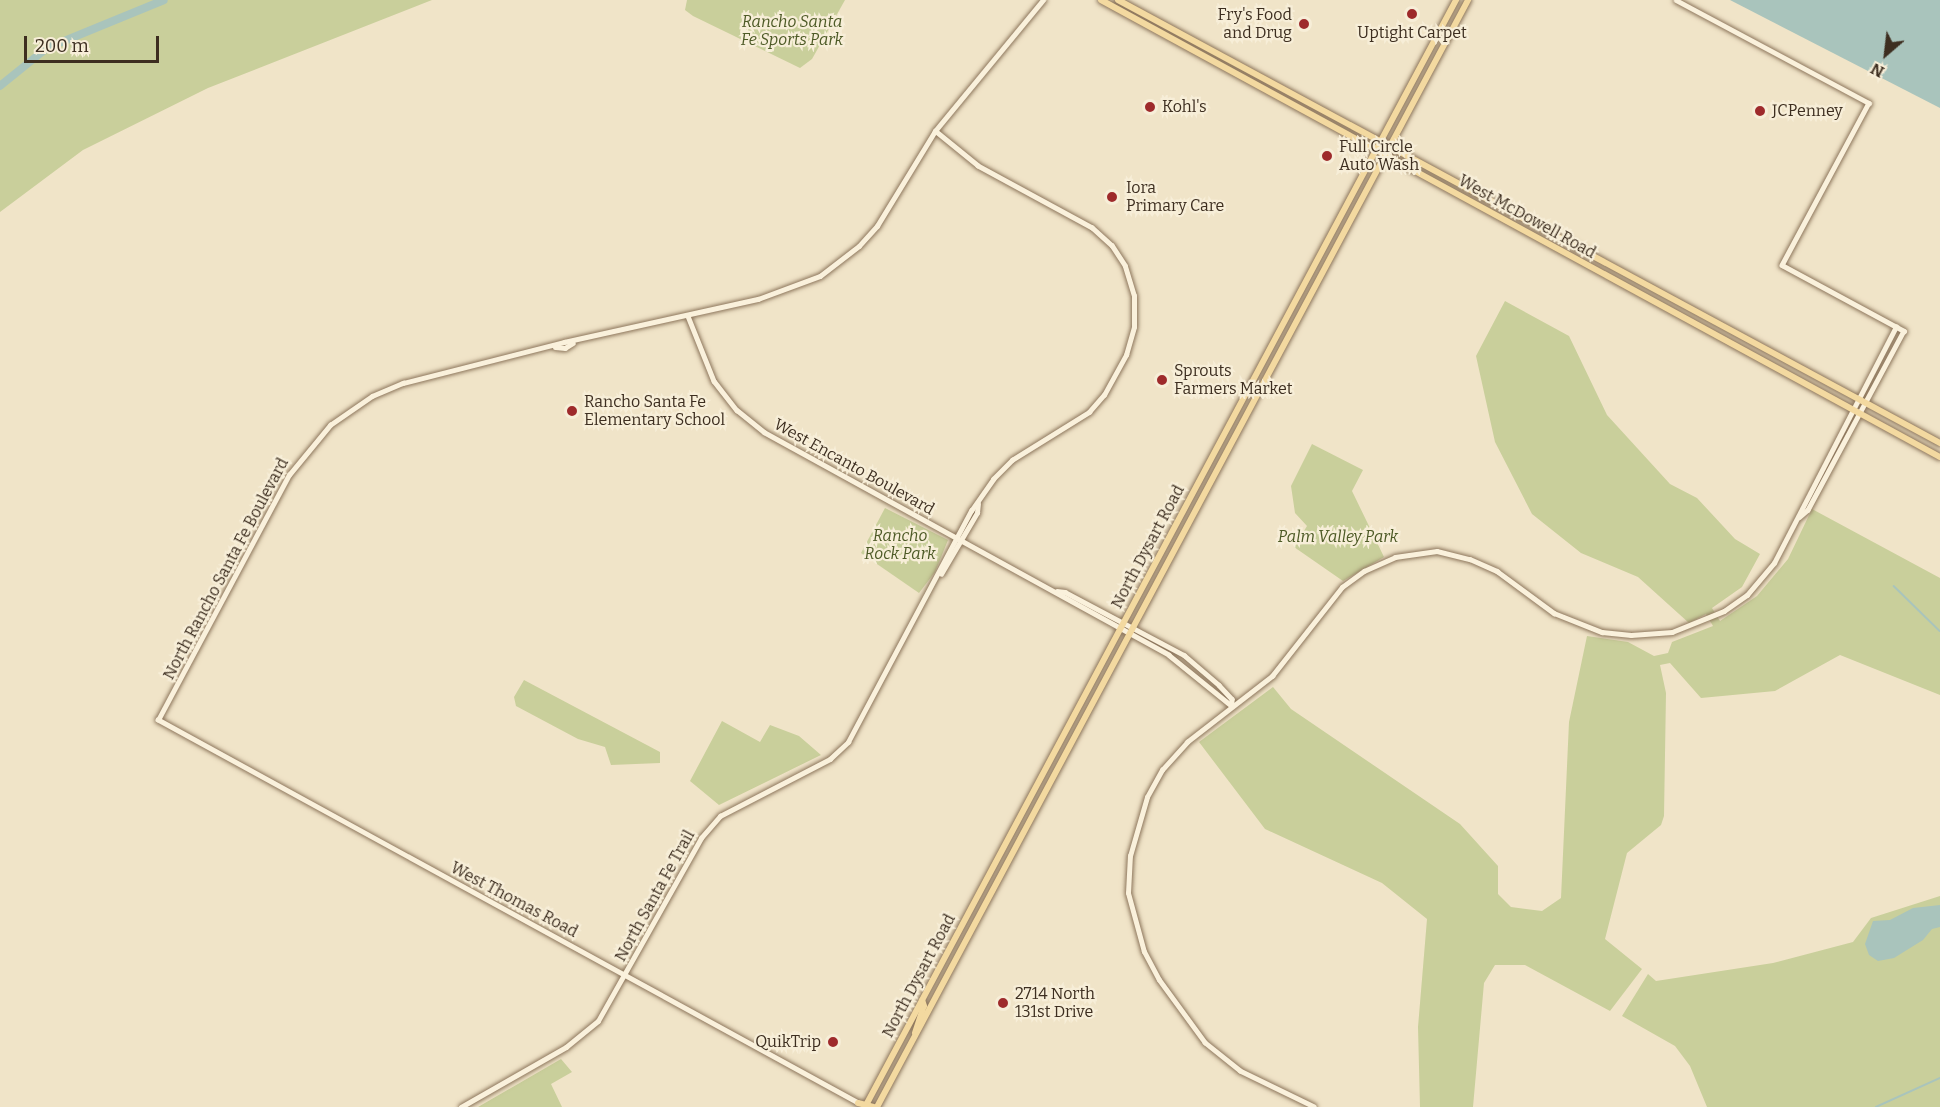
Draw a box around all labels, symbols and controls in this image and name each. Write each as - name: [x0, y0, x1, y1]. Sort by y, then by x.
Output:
- place label: Fry's Food and Drug: [1218, 5, 1292, 43]
- marker: Uptight Carpet: [1405, 7, 1419, 21]
- park label: Rancho Santa Fe Sports Park: [741, 12, 843, 50]
- marker: Fry's Food and Drug: [1297, 17, 1311, 31]
- place label: Uptight Carpet: [1357, 23, 1467, 43]
- scale bar: [27, 24, 162, 62]
- north arrow: [1856, 24, 1916, 84]
- text: 200 m: [35, 35, 89, 57]
- text: N: [1867, 59, 1887, 82]
- place label: Kohl's: [1162, 97, 1207, 117]
- marker: Kohl's: [1143, 100, 1157, 114]
- place label: JCPenney: [1772, 101, 1843, 121]
- marker: JCPenney: [1753, 104, 1767, 118]
- place label: Full Circle Auto Wash: [1339, 137, 1419, 175]
- marker: Full Circle Auto Wash: [1320, 149, 1334, 163]
- street label: West McDowell Road: [1455, 171, 1599, 263]
- place label: Iora Primary Care: [1126, 178, 1224, 216]
- marker: Iora Primary Care: [1103, 188, 1121, 206]
- place label: Sprouts Farmers Market: [1174, 361, 1292, 399]
- marker: Sprouts Farmers Market: [1155, 373, 1169, 387]
- place label: Rancho Santa Fe Elementary School: [584, 392, 725, 430]
- marker: Rancho Santa Fe Elementary School: [565, 404, 579, 418]
- street label: West Encanto Boulevard: [770, 415, 938, 519]
- street label: North Rancho Santa Fe Boulevard: [159, 455, 293, 683]
- street label: North Dysart Road: [1107, 482, 1189, 612]
- park label: Rancho Rock Park: [864, 526, 936, 564]
- park label: Palm Valley Park: [1278, 527, 1398, 547]
- street label: North Santa Fe Trail: [611, 827, 699, 965]
- street label: West Thomas Road: [447, 858, 581, 942]
- street label: North Dysart Road: [878, 911, 960, 1041]
- place label: 2714 North 131st Drive: [1015, 984, 1095, 1022]
- marker: 2714 North 131st Drive: [996, 996, 1010, 1010]
- place label: QuikTrip: [755, 1032, 821, 1052]
- marker: QuikTrip: [826, 1035, 840, 1049]

